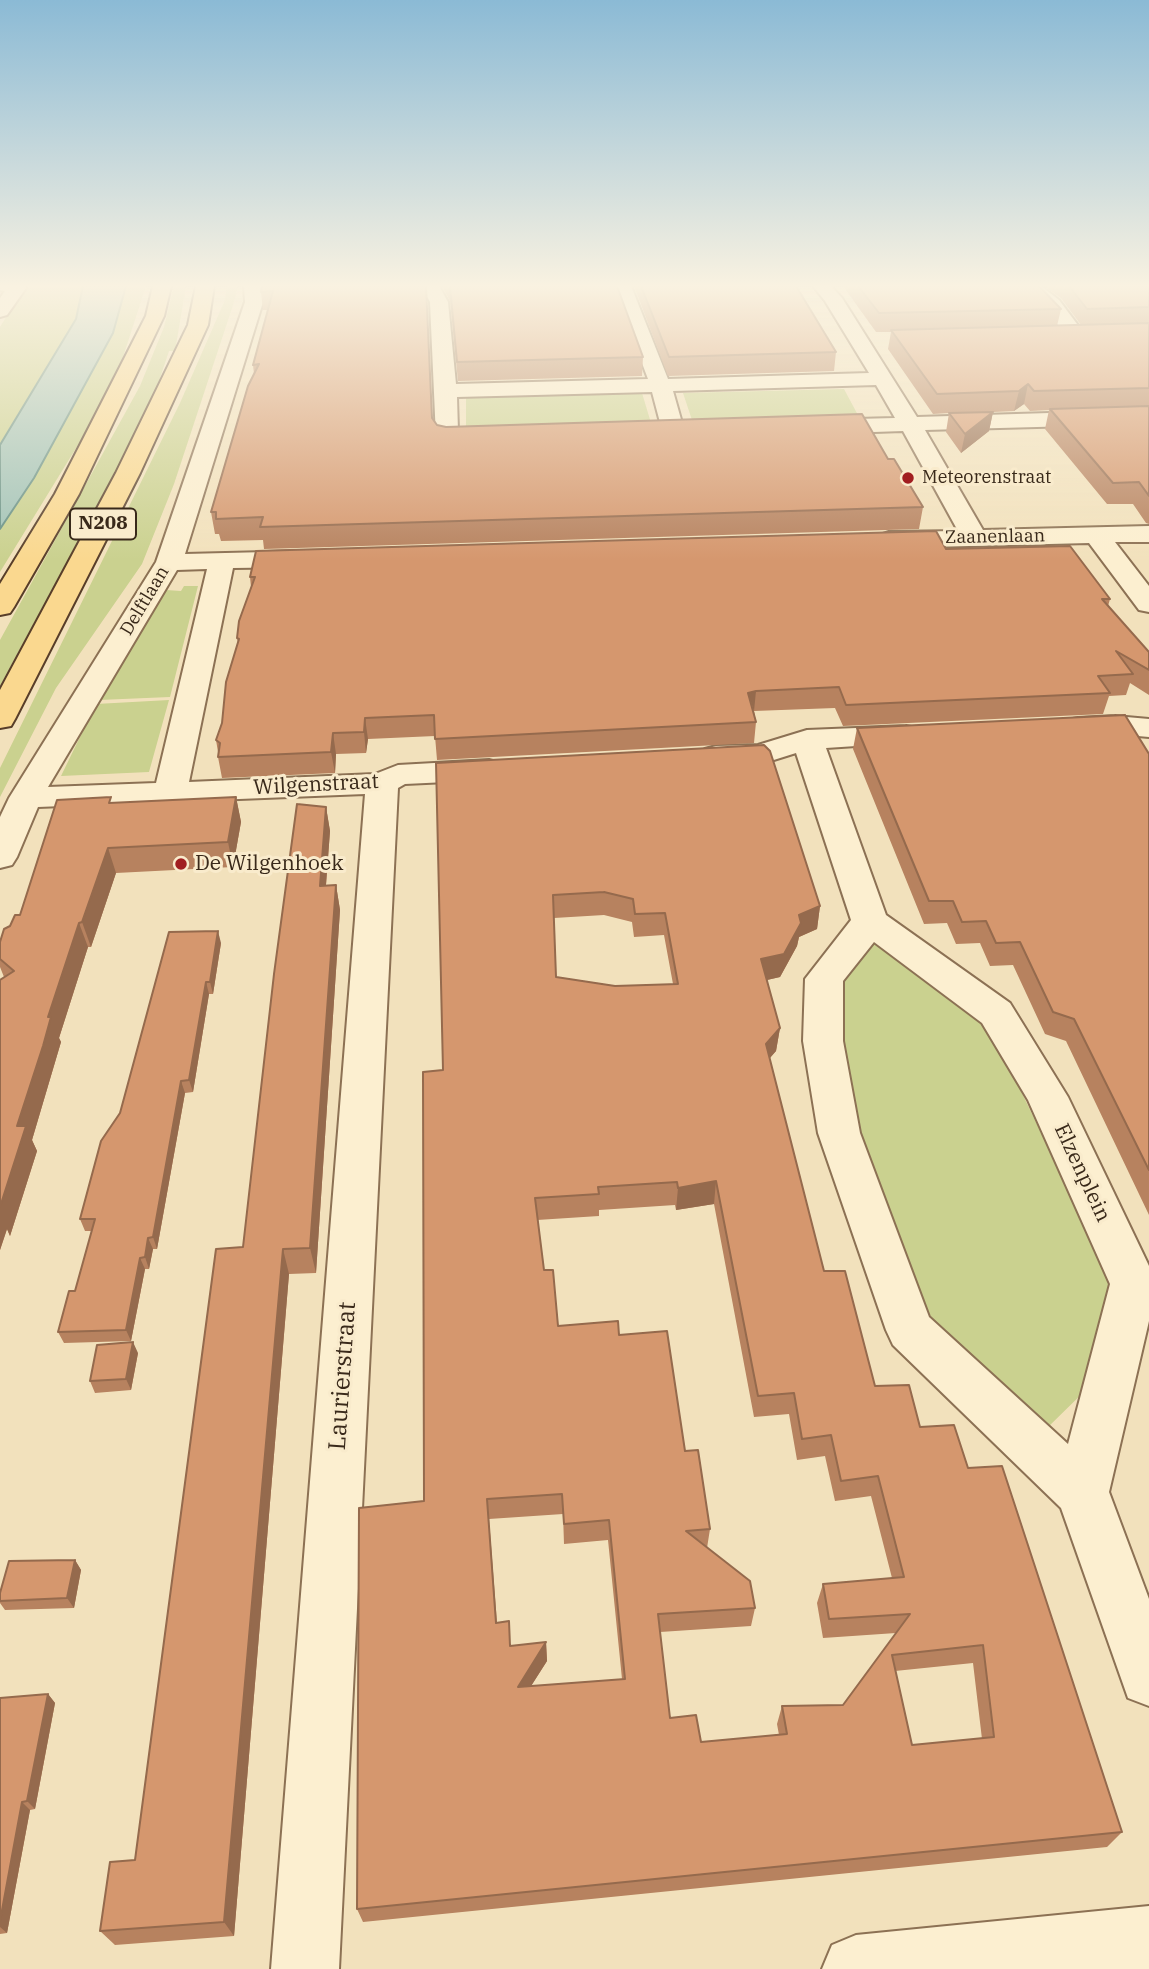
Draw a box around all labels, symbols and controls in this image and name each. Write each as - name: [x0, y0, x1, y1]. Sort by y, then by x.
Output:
- place label: Meteorenstraat: [922, 467, 1051, 489]
- marker: Meteorenstraat: [900, 470, 916, 486]
- road number: N208: [70, 509, 136, 540]
- street label: Zaanenlaan: [945, 525, 1045, 549]
- street label: Delftlaan: [116, 563, 174, 639]
- street label: Wilgenstraat: [253, 769, 379, 801]
- place label: De Wilgenhoek: [195, 851, 344, 877]
- marker: De Wilgenhoek: [173, 856, 189, 872]
- street label: Elzenplein: [1048, 1120, 1116, 1226]
- street label: Laurierstraat: [323, 1301, 363, 1451]

